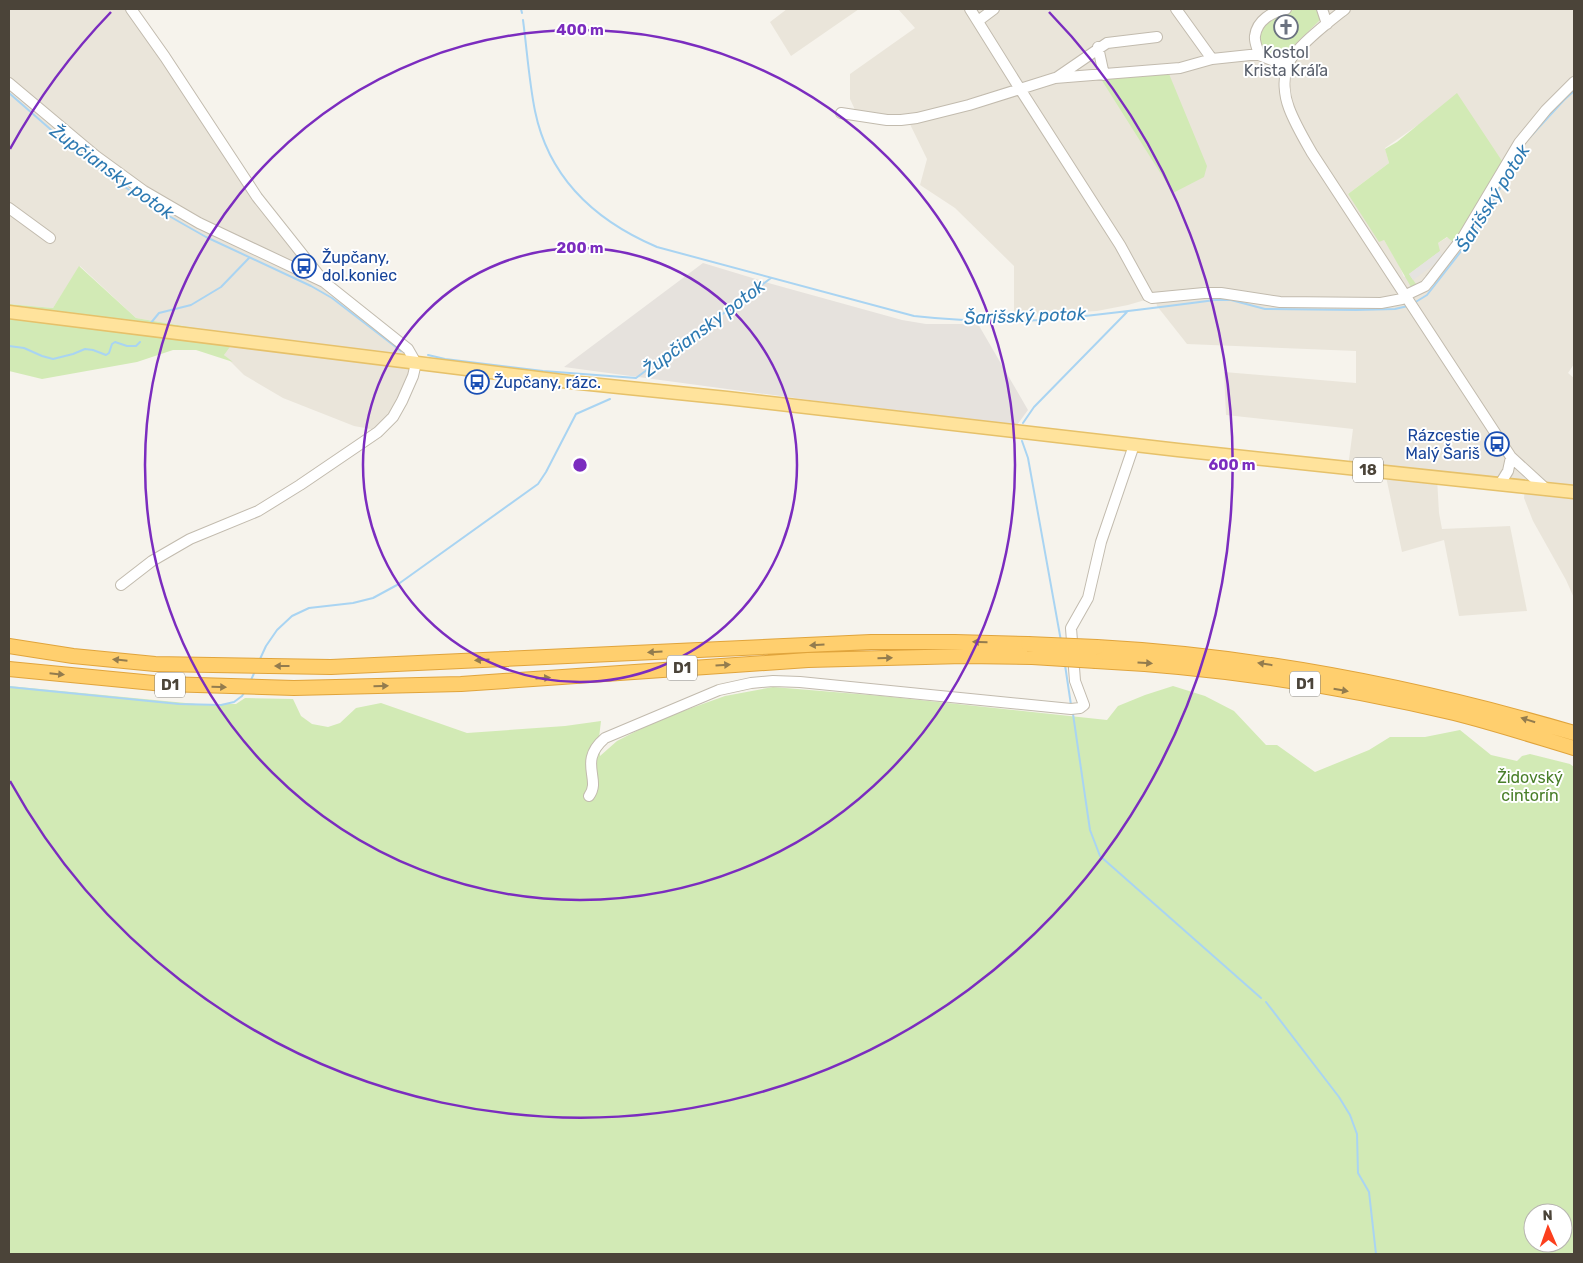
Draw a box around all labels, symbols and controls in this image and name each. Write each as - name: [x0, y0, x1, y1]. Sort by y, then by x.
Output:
- church icon: Kostol Krista Kráľa: [1273, 14, 1299, 40]
- text: 400 m: [556, 21, 604, 39]
- place label: Kostol Krista Kráľa: [1244, 43, 1328, 80]
- water label: Župčiansky potok: [45, 119, 179, 225]
- water label: Šarišský potok: [1451, 140, 1535, 256]
- text: 200 m: [556, 239, 604, 257]
- place label: Župčany, dol.koniec: [322, 248, 397, 285]
- bus stop icon: Župčany, dol.koniec: [291, 253, 317, 279]
- water label: Župčiansky potok: [638, 274, 770, 382]
- water label: Šarišský potok: [964, 303, 1087, 329]
- bus stop icon: Župčany, rázc.: [464, 369, 490, 395]
- place label: Župčany, rázc.: [494, 373, 601, 392]
- place label: Rázcestie Malý Šariš: [1405, 426, 1480, 463]
- bus stop icon: Rázcestie Malý Šariš: [1484, 431, 1510, 457]
- centre of rings: [571, 456, 589, 474]
- text: 600 m: [1208, 456, 1256, 474]
- road number: 18: [1353, 458, 1383, 482]
- one-way arrow: [971, 638, 987, 646]
- one-way arrow: [809, 641, 825, 649]
- one-way arrow: [647, 649, 663, 657]
- one-way arrow: [877, 653, 893, 661]
- one-way arrow: [112, 656, 128, 664]
- road number: D1: [667, 656, 697, 680]
- one-way arrow: [474, 657, 490, 665]
- one-way arrow: [1137, 660, 1153, 668]
- one-way arrow: [1257, 660, 1273, 668]
- one-way arrow: [715, 661, 731, 669]
- one-way arrow: [274, 662, 290, 670]
- one-way arrow: [49, 670, 65, 678]
- road number: D1: [155, 672, 185, 698]
- road number: D1: [1290, 672, 1320, 696]
- one-way arrow: [536, 674, 552, 682]
- one-way arrow: [373, 682, 389, 690]
- one-way arrow: [211, 683, 227, 691]
- one-way arrow: [1333, 686, 1349, 694]
- one-way arrow: [1520, 715, 1535, 723]
- park label: Židovský cintorín: [1497, 768, 1563, 805]
- north arrow: [1523, 1203, 1573, 1253]
- text: N: [1542, 1207, 1553, 1224]

